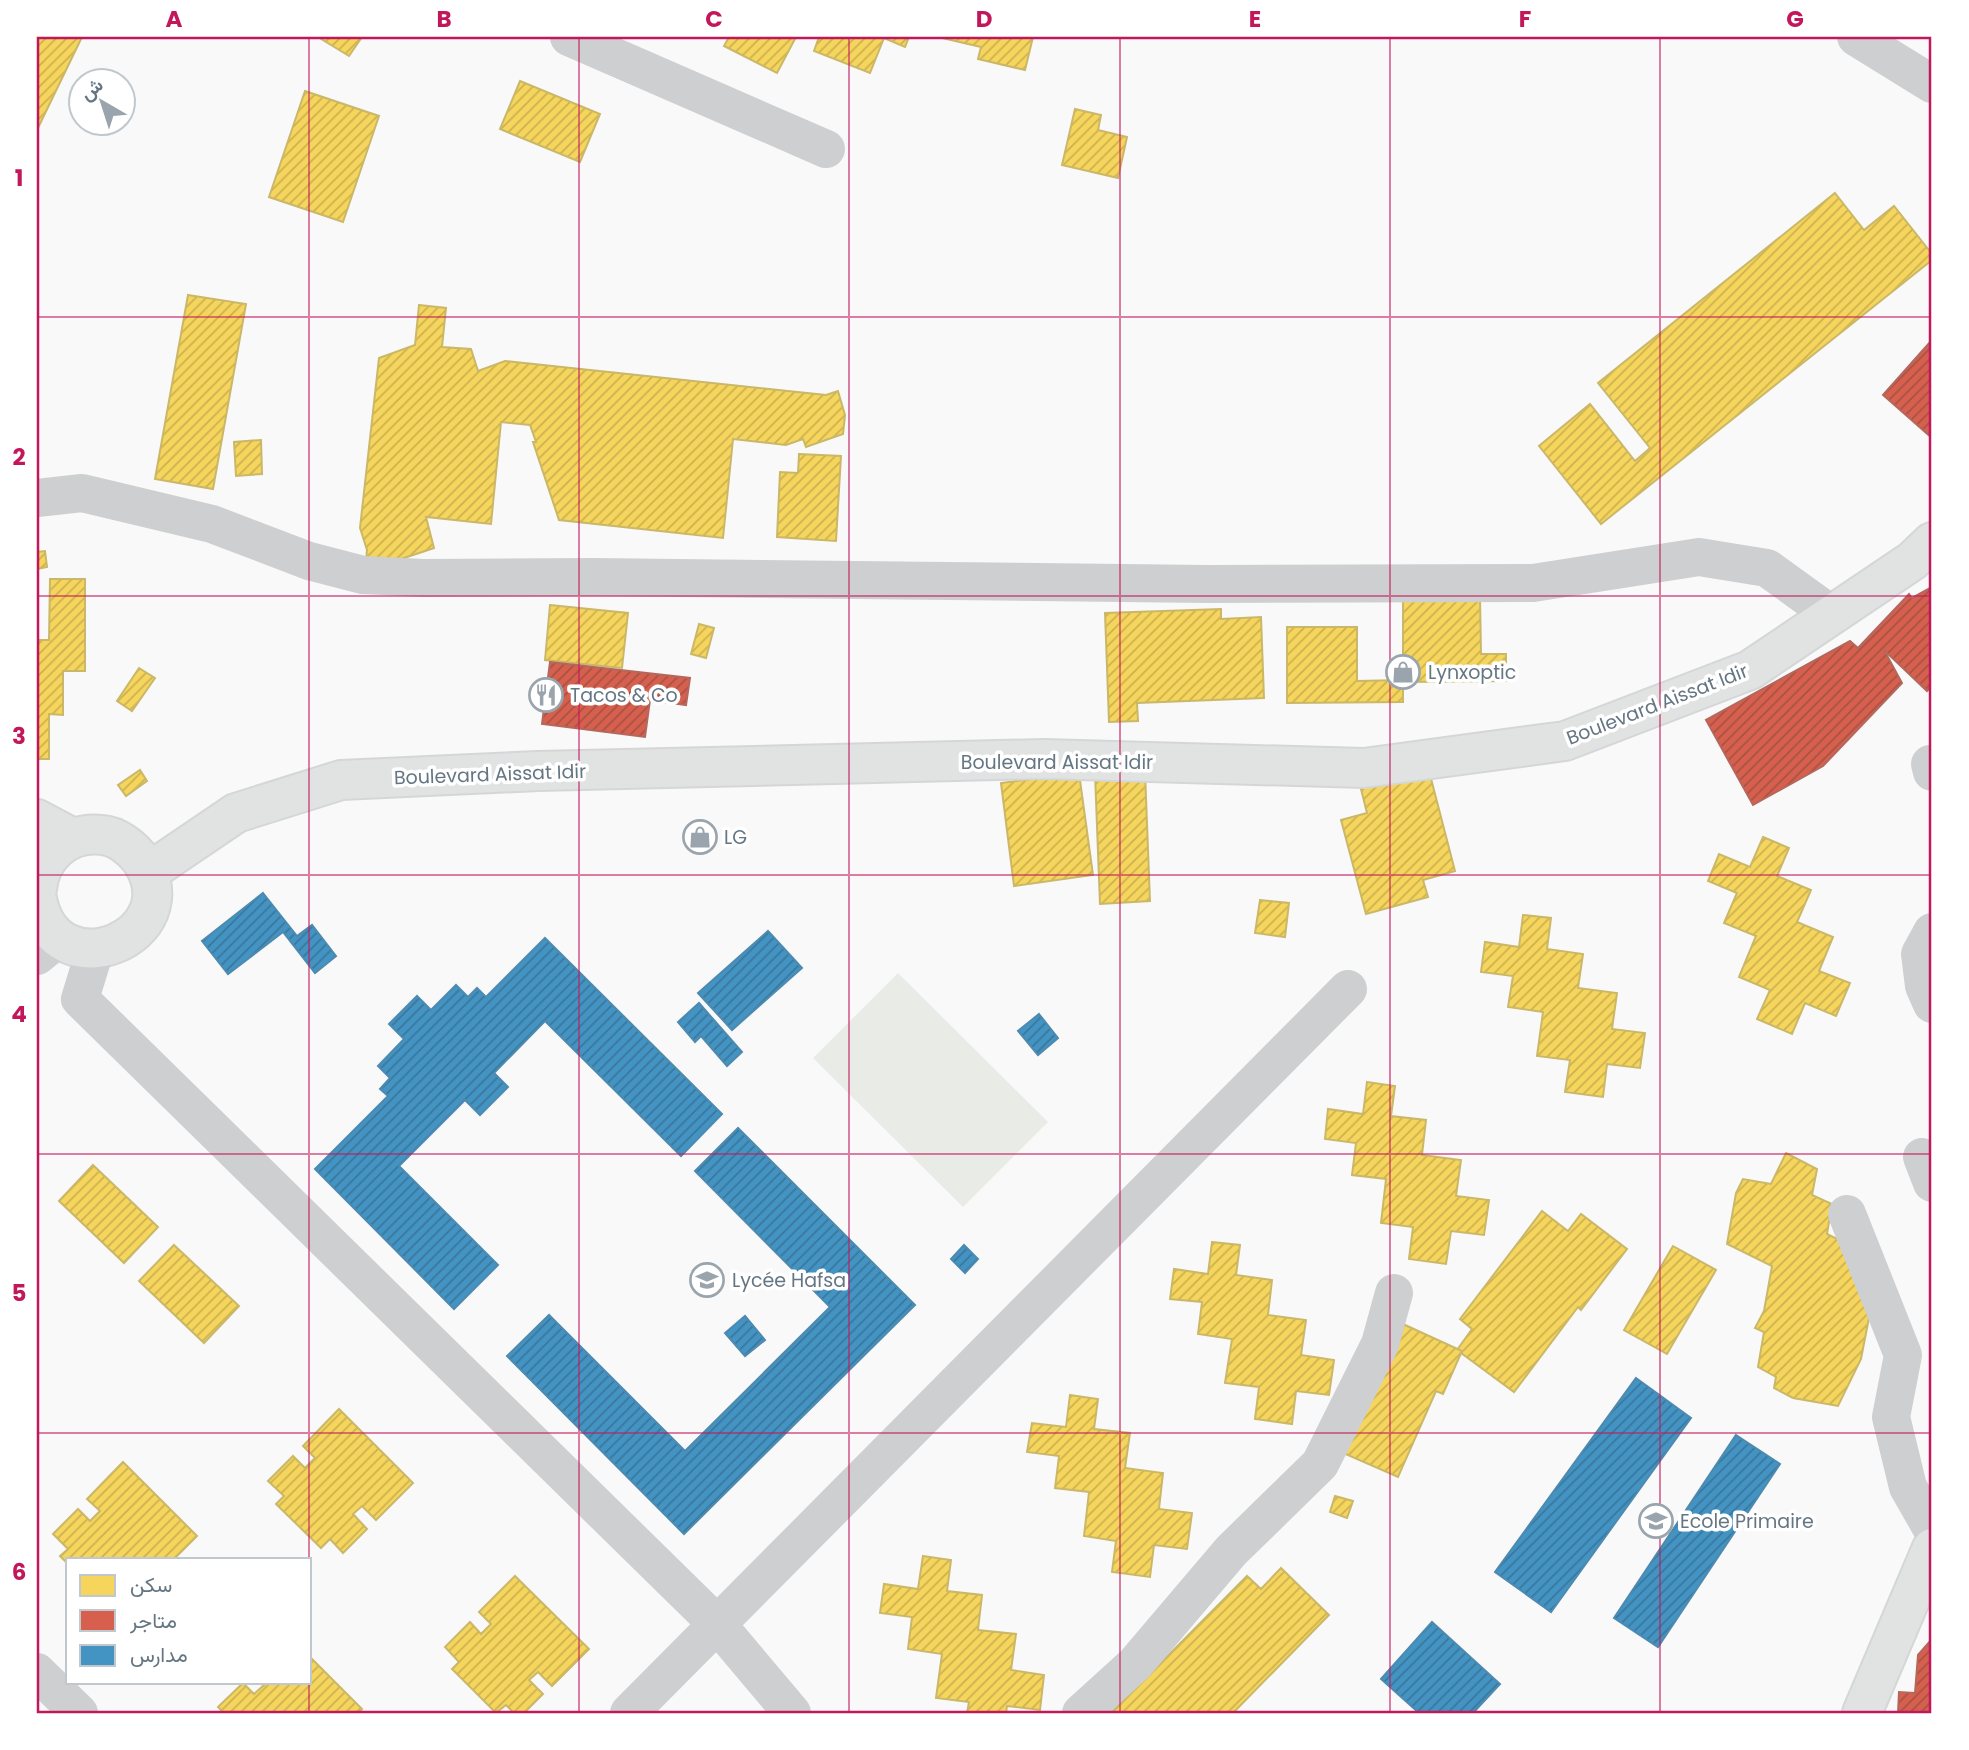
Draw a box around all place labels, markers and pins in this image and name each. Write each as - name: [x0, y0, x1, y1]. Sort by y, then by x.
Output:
- shop icon: Lynxoptic: [1384, 653, 1422, 691]
- place label: Lynxoptic: [1428, 659, 1516, 686]
- restaurant icon: Tacos & Co: [527, 676, 565, 714]
- place label: Tacos & Co: [570, 682, 678, 709]
- shop icon: LG: [681, 818, 719, 856]
- place label: LG: [724, 824, 747, 851]
- school or university icon: Lycée Hafsa: [688, 1261, 726, 1299]
- place label: Lycée Hafsa: [732, 1267, 846, 1294]
- school or university icon: Ecole Primaire: [1637, 1502, 1675, 1540]
- place label: Ecole Primaire: [1680, 1508, 1814, 1535]

